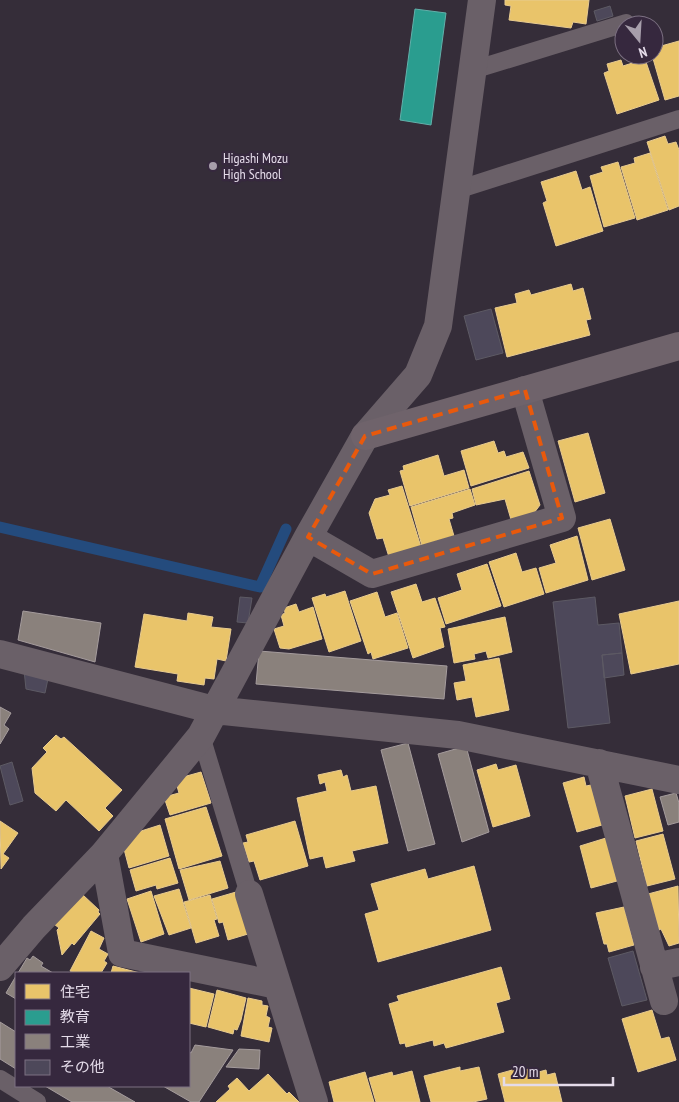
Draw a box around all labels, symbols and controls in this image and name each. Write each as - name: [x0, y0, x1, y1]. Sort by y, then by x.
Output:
- north arrow: [614, 15, 664, 65]
- text: N: [637, 43, 649, 62]
- place label: Higashi Mozu High School: [223, 149, 288, 183]
- marker: Higashi Mozu High School: [207, 160, 219, 172]
- legend: [15, 972, 190, 1087]
- text: 住宅: [60, 982, 90, 1001]
- text: 教育: [60, 1007, 90, 1026]
- text: 工業: [60, 1032, 90, 1051]
- scale bar: [504, 1054, 613, 1086]
- text: その他: [60, 1057, 105, 1076]
- text: 20 m: [512, 1062, 538, 1081]

